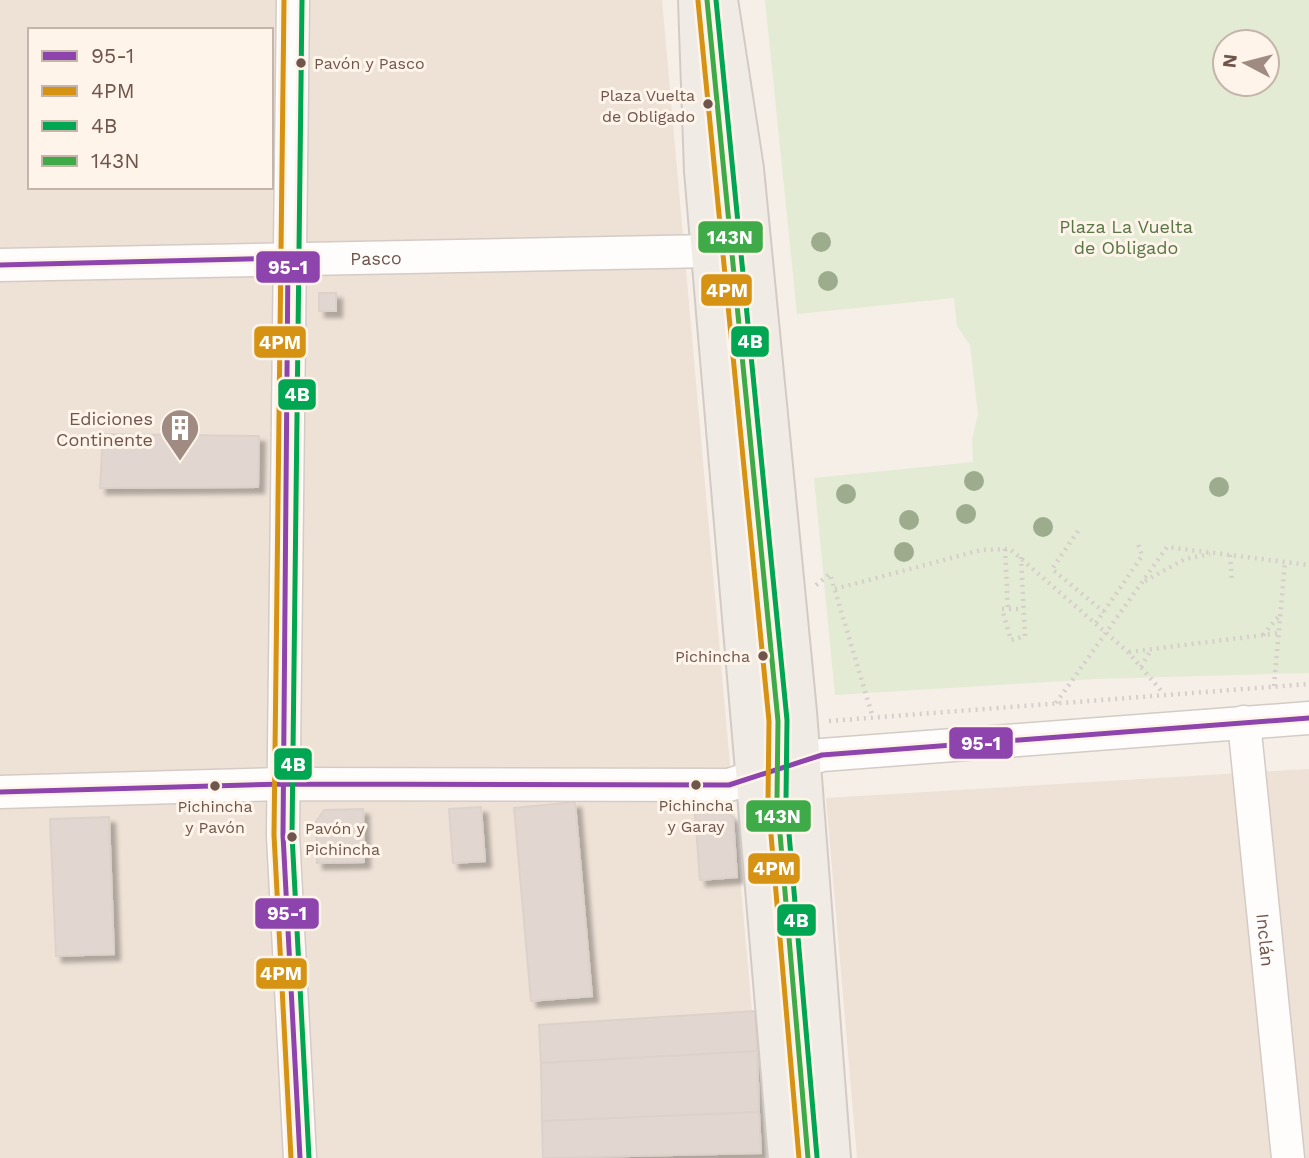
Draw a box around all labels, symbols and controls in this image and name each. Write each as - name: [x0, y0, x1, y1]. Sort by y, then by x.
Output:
- legend: [28, 28, 273, 189]
- north arrow: [1211, 28, 1281, 98]
- text: 95-1: [91, 43, 134, 68]
- text: N: [1217, 53, 1242, 69]
- place label: Pavón y Pasco: [314, 54, 425, 73]
- marker: Pavón y Pasco: [294, 56, 308, 70]
- text: 4PM: [91, 78, 135, 103]
- place label: Plaza Vuelta de Obligado: [600, 86, 695, 126]
- marker: Plaza Vuelta de Obligado: [701, 97, 715, 111]
- text: 4B: [91, 113, 118, 138]
- text: 143N: [91, 148, 140, 173]
- park label: Plaza La Vuelta de Obligado: [1059, 216, 1193, 258]
- line badge: 143N: [697, 220, 764, 254]
- text: 143N: [707, 226, 753, 249]
- street label: Pasco: [350, 247, 402, 269]
- line badge: 95-1: [255, 250, 321, 284]
- text: 95-1: [268, 256, 308, 279]
- line badge: 4PM: [700, 273, 753, 307]
- text: 4PM: [706, 279, 748, 302]
- line badge: 4PM: [253, 325, 307, 359]
- line badge: 4B: [730, 325, 770, 358]
- text: 4B: [737, 330, 763, 353]
- text: 4PM: [259, 331, 301, 354]
- line badge: 4B: [277, 378, 317, 411]
- text: 4B: [284, 383, 310, 406]
- building icon: Ediciones Continente: [159, 407, 201, 462]
- place label: Ediciones Continente: [56, 408, 153, 450]
- place label: Pichincha: [675, 647, 750, 666]
- marker: Pichincha: [756, 649, 770, 663]
- line badge: 95-1: [948, 726, 1014, 760]
- text: 95-1: [961, 732, 1001, 755]
- line badge: 4B: [273, 747, 313, 781]
- text: 4B: [280, 753, 306, 776]
- marker: Pichincha y Garay: [689, 778, 703, 792]
- marker: Pichincha y Pavón: [208, 779, 222, 793]
- place label: Pichincha y Garay: [659, 796, 733, 836]
- place label: Pichincha y Pavón: [178, 797, 252, 837]
- line badge: 143N: [745, 799, 812, 833]
- text: 143N: [755, 805, 801, 828]
- place label: Pavón y Pichincha: [305, 819, 380, 859]
- marker: Pavón y Pichincha: [285, 830, 299, 844]
- line badge: 4PM: [747, 852, 801, 885]
- text: 4PM: [753, 857, 795, 880]
- line badge: 95-1: [254, 897, 320, 930]
- text: 95-1: [267, 902, 307, 925]
- line badge: 4B: [776, 903, 817, 937]
- text: 4B: [783, 909, 809, 932]
- street label: Inclán: [1253, 912, 1279, 968]
- line badge: 4PM: [255, 957, 308, 990]
- text: 4PM: [260, 962, 302, 985]

